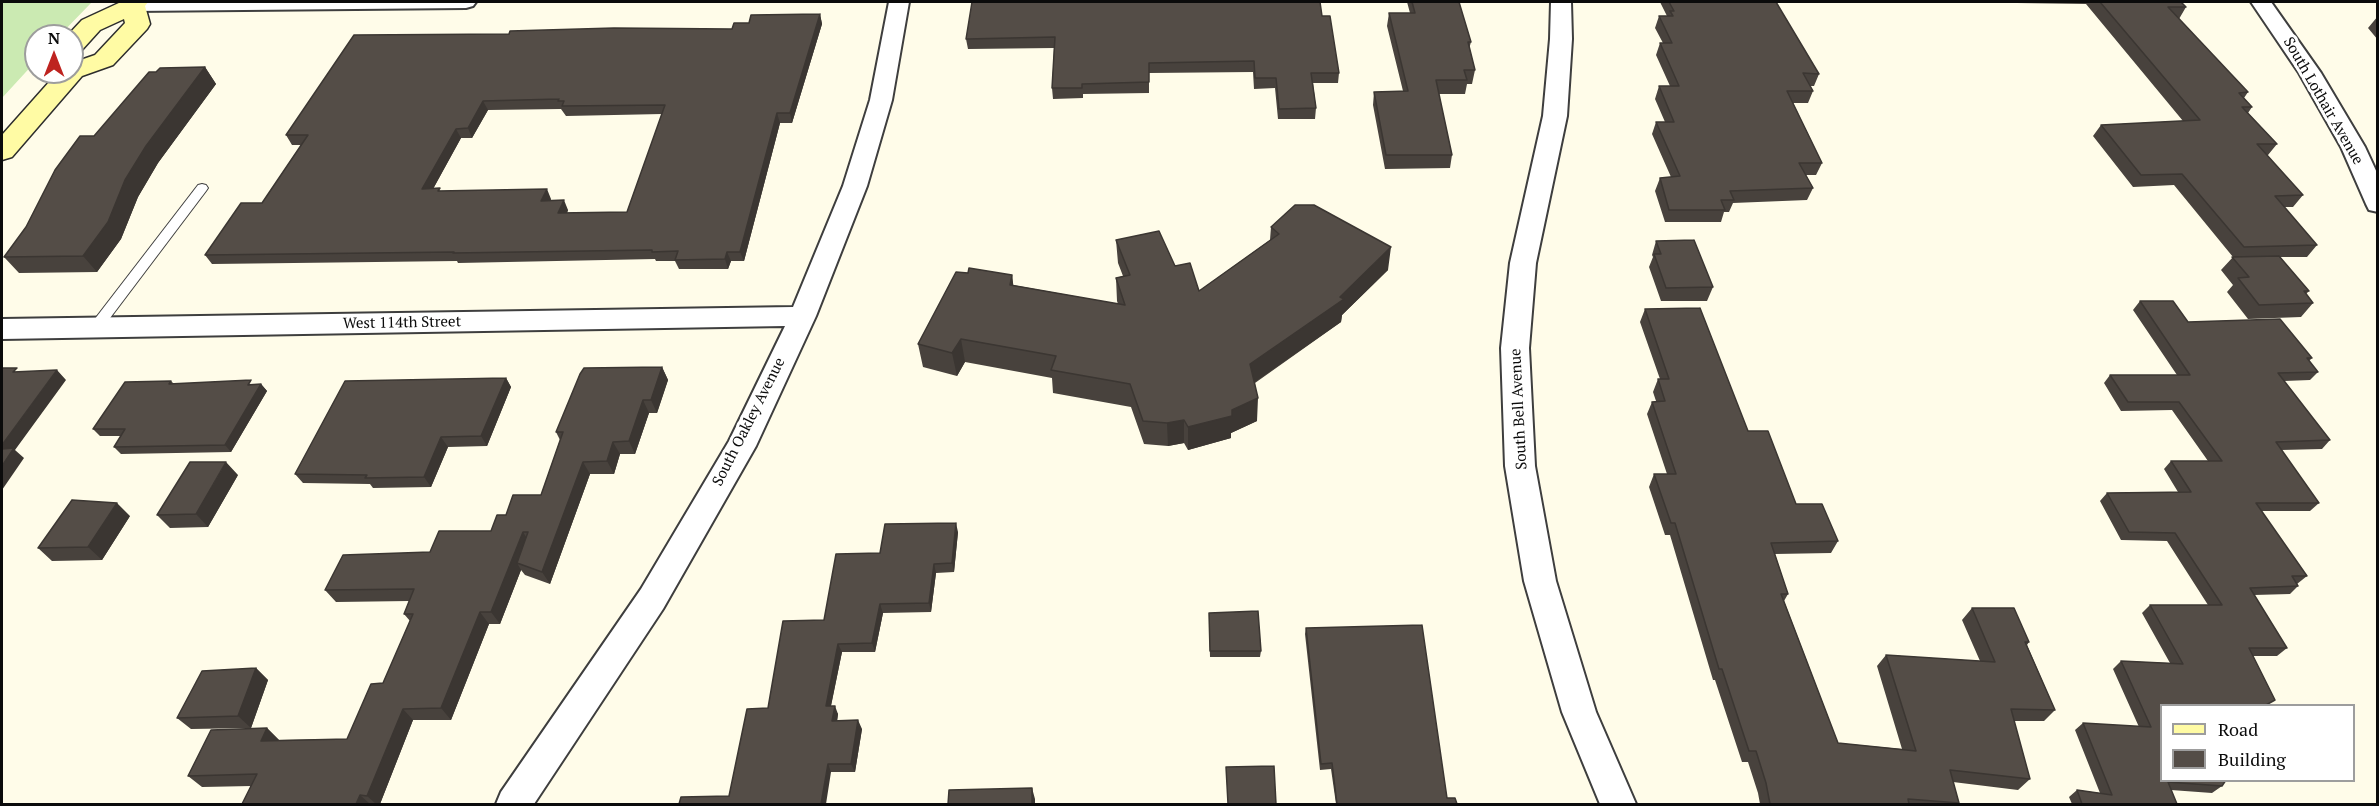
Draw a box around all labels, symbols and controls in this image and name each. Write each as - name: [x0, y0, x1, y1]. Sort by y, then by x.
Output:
- north arrow: [24, 24, 84, 84]
- text: N: [48, 27, 60, 49]
- street label: South Lothair Avenue: [2279, 34, 2367, 168]
- street label: West 114th Street: [343, 313, 461, 333]
- street label: South Bell Avenue: [1507, 348, 1531, 470]
- street label: South Oakley Avenue: [709, 355, 789, 489]
- legend: [2160, 704, 2355, 782]
- text: Road: [2218, 717, 2258, 741]
- text: Building: [2218, 747, 2286, 771]

